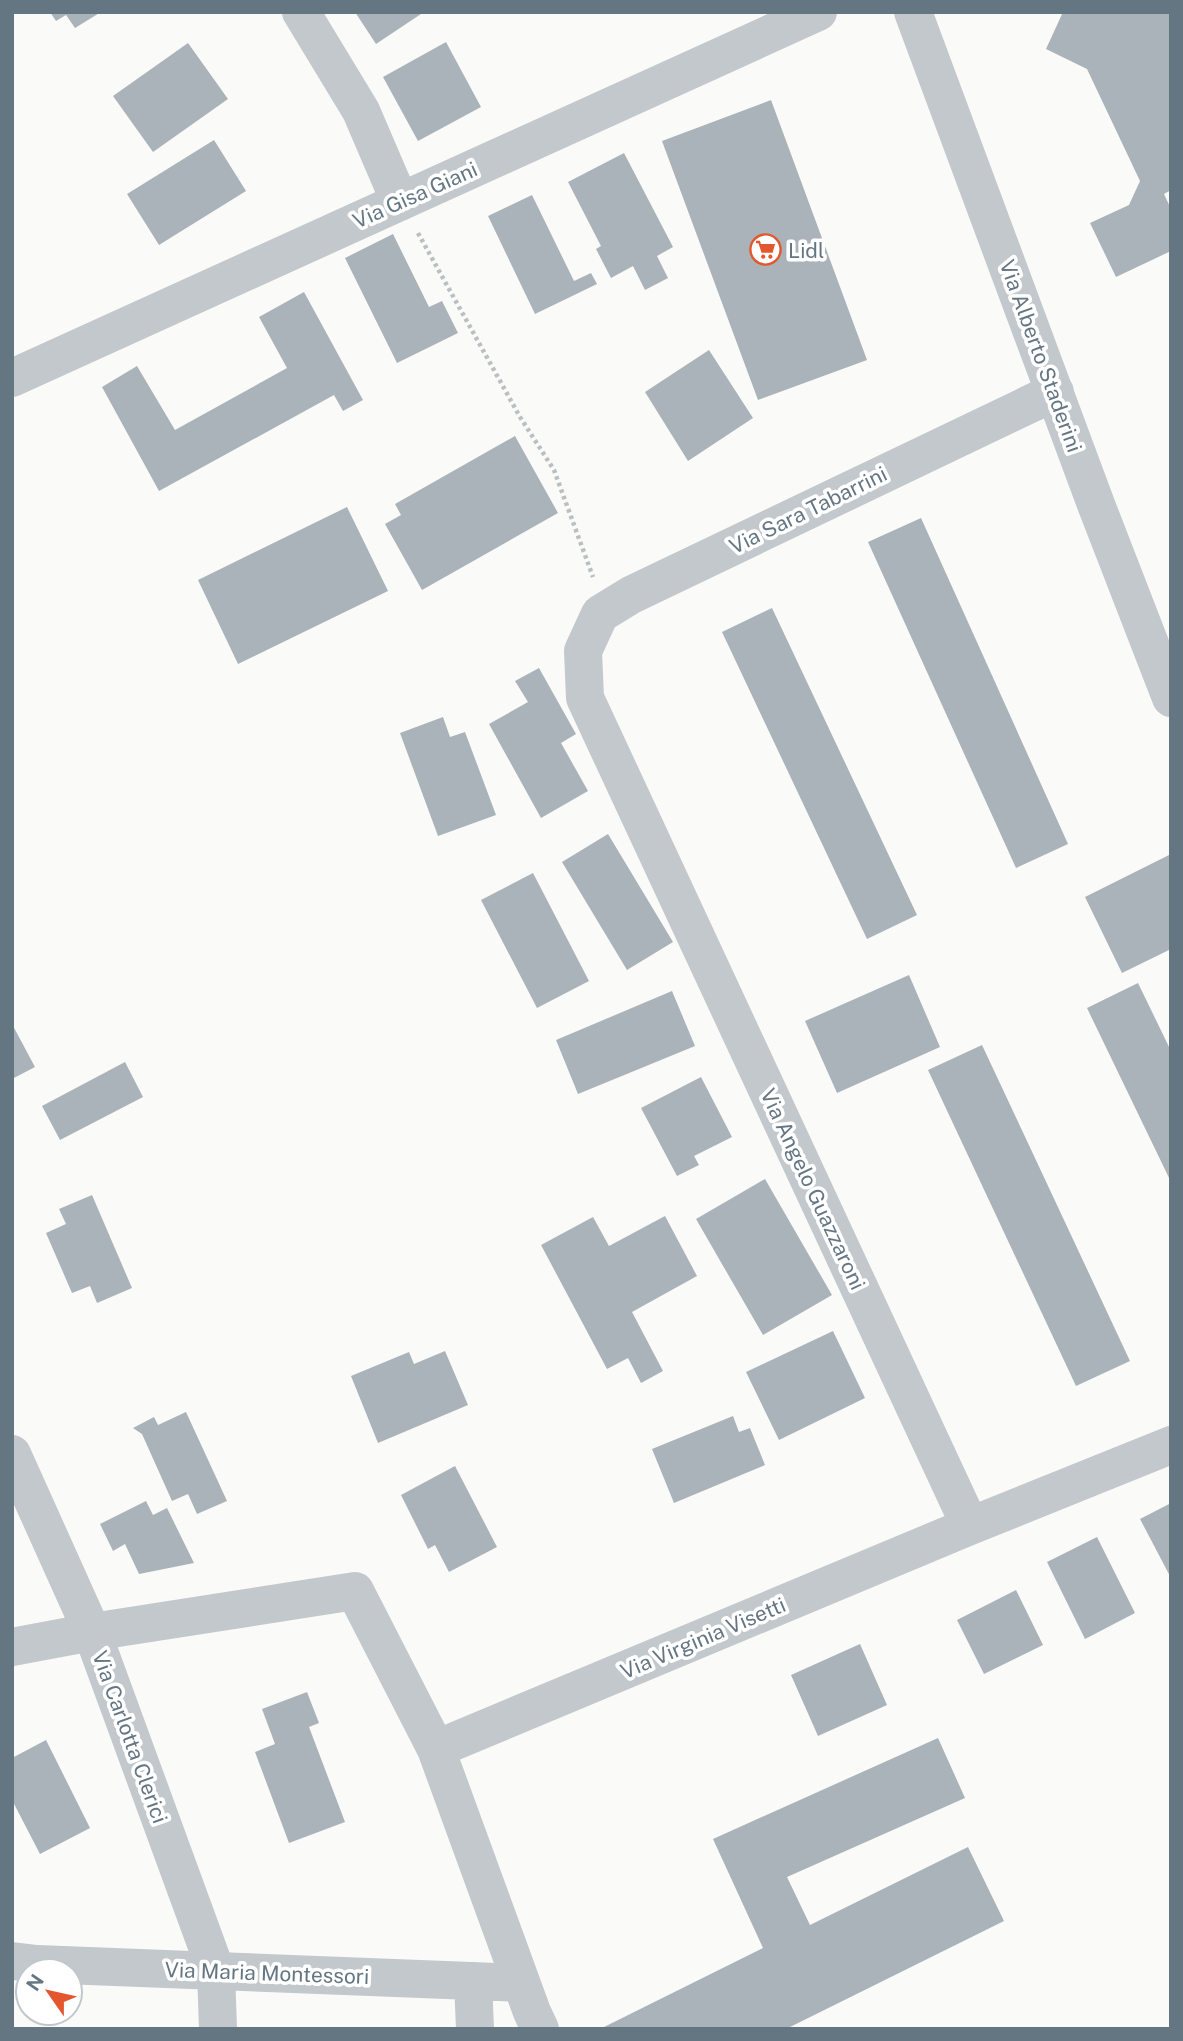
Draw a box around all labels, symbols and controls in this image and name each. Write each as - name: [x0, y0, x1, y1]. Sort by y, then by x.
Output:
- street label: Via Gisa Giani: [349, 156, 481, 234]
- supermarket icon: Lidl: [748, 233, 782, 267]
- place label: Lidl: [788, 238, 824, 263]
- street label: Via Alberto Staderini: [995, 256, 1087, 456]
- street label: Via Sara Tabarrini: [725, 461, 891, 559]
- street label: Via Angelo Guazzaroni: [755, 1085, 871, 1293]
- street label: Via Virginia Visetti: [617, 1592, 789, 1684]
- street label: Via Carlotta Clerici: [87, 1647, 173, 1827]
- north arrow: [14, 1957, 84, 2027]
- street label: Via Maria Montessori: [164, 1957, 370, 1989]
- text: N: [22, 1970, 48, 1995]

